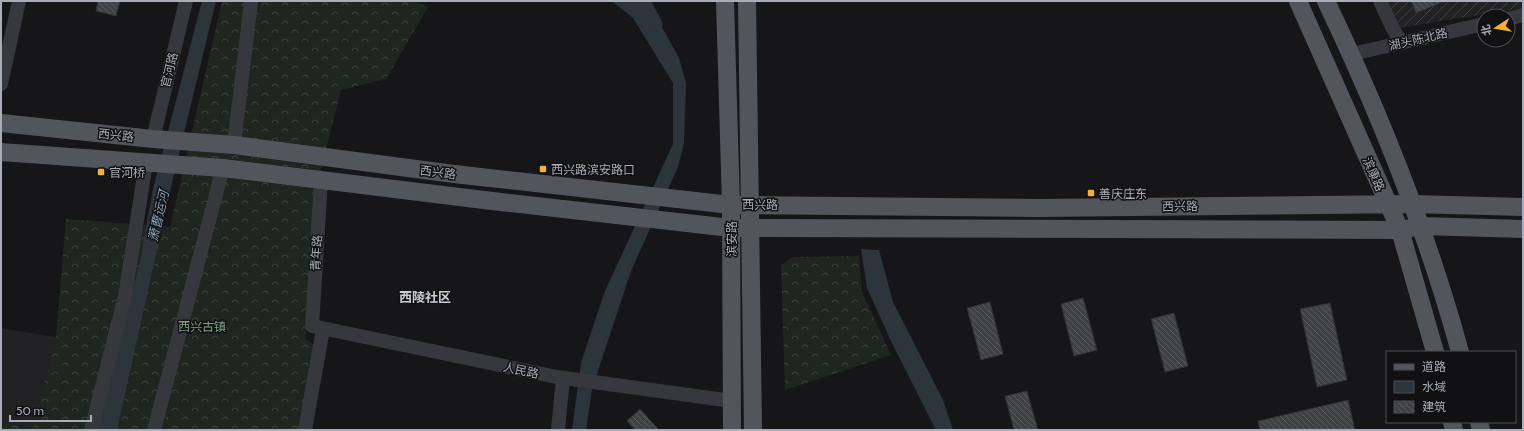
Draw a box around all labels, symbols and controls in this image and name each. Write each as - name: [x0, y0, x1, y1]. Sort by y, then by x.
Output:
- north arrow: [1476, 8, 1516, 48]
- text: 北: [1478, 23, 1494, 37]
- street label: 湖头陈北路: [1387, 25, 1449, 53]
- street label: 官河路: [157, 51, 181, 89]
- street label: 西兴路: [97, 126, 135, 144]
- street label: 滨康路: [1360, 154, 1388, 194]
- street label: 西兴路: [419, 162, 457, 182]
- place label: 西兴路滨安路口: [551, 162, 635, 177]
- marker: 西兴路滨安路口: [538, 164, 548, 174]
- place label: 官河桥: [109, 165, 145, 180]
- marker: 官河桥: [96, 167, 106, 177]
- water label: 萧曹运河: [144, 186, 172, 243]
- place label: 善庆庄东: [1099, 186, 1147, 201]
- marker: 善庆庄东: [1086, 188, 1096, 198]
- street label: 西兴路: [742, 197, 778, 212]
- street label: 西兴路: [1162, 198, 1198, 214]
- street label: 滨安路: [724, 221, 739, 257]
- street label: 青年路: [307, 235, 325, 271]
- district label: 西陵社区: [399, 289, 451, 305]
- park label: 西兴古镇: [178, 319, 226, 334]
- legend: [1386, 351, 1516, 423]
- street label: 人民路: [502, 359, 540, 381]
- text: 道路: [1422, 359, 1446, 374]
- text: 水域: [1422, 379, 1446, 394]
- scale bar: [10, 397, 91, 423]
- text: 建筑: [1422, 399, 1446, 414]
- text: 50 m: [16, 403, 44, 418]

